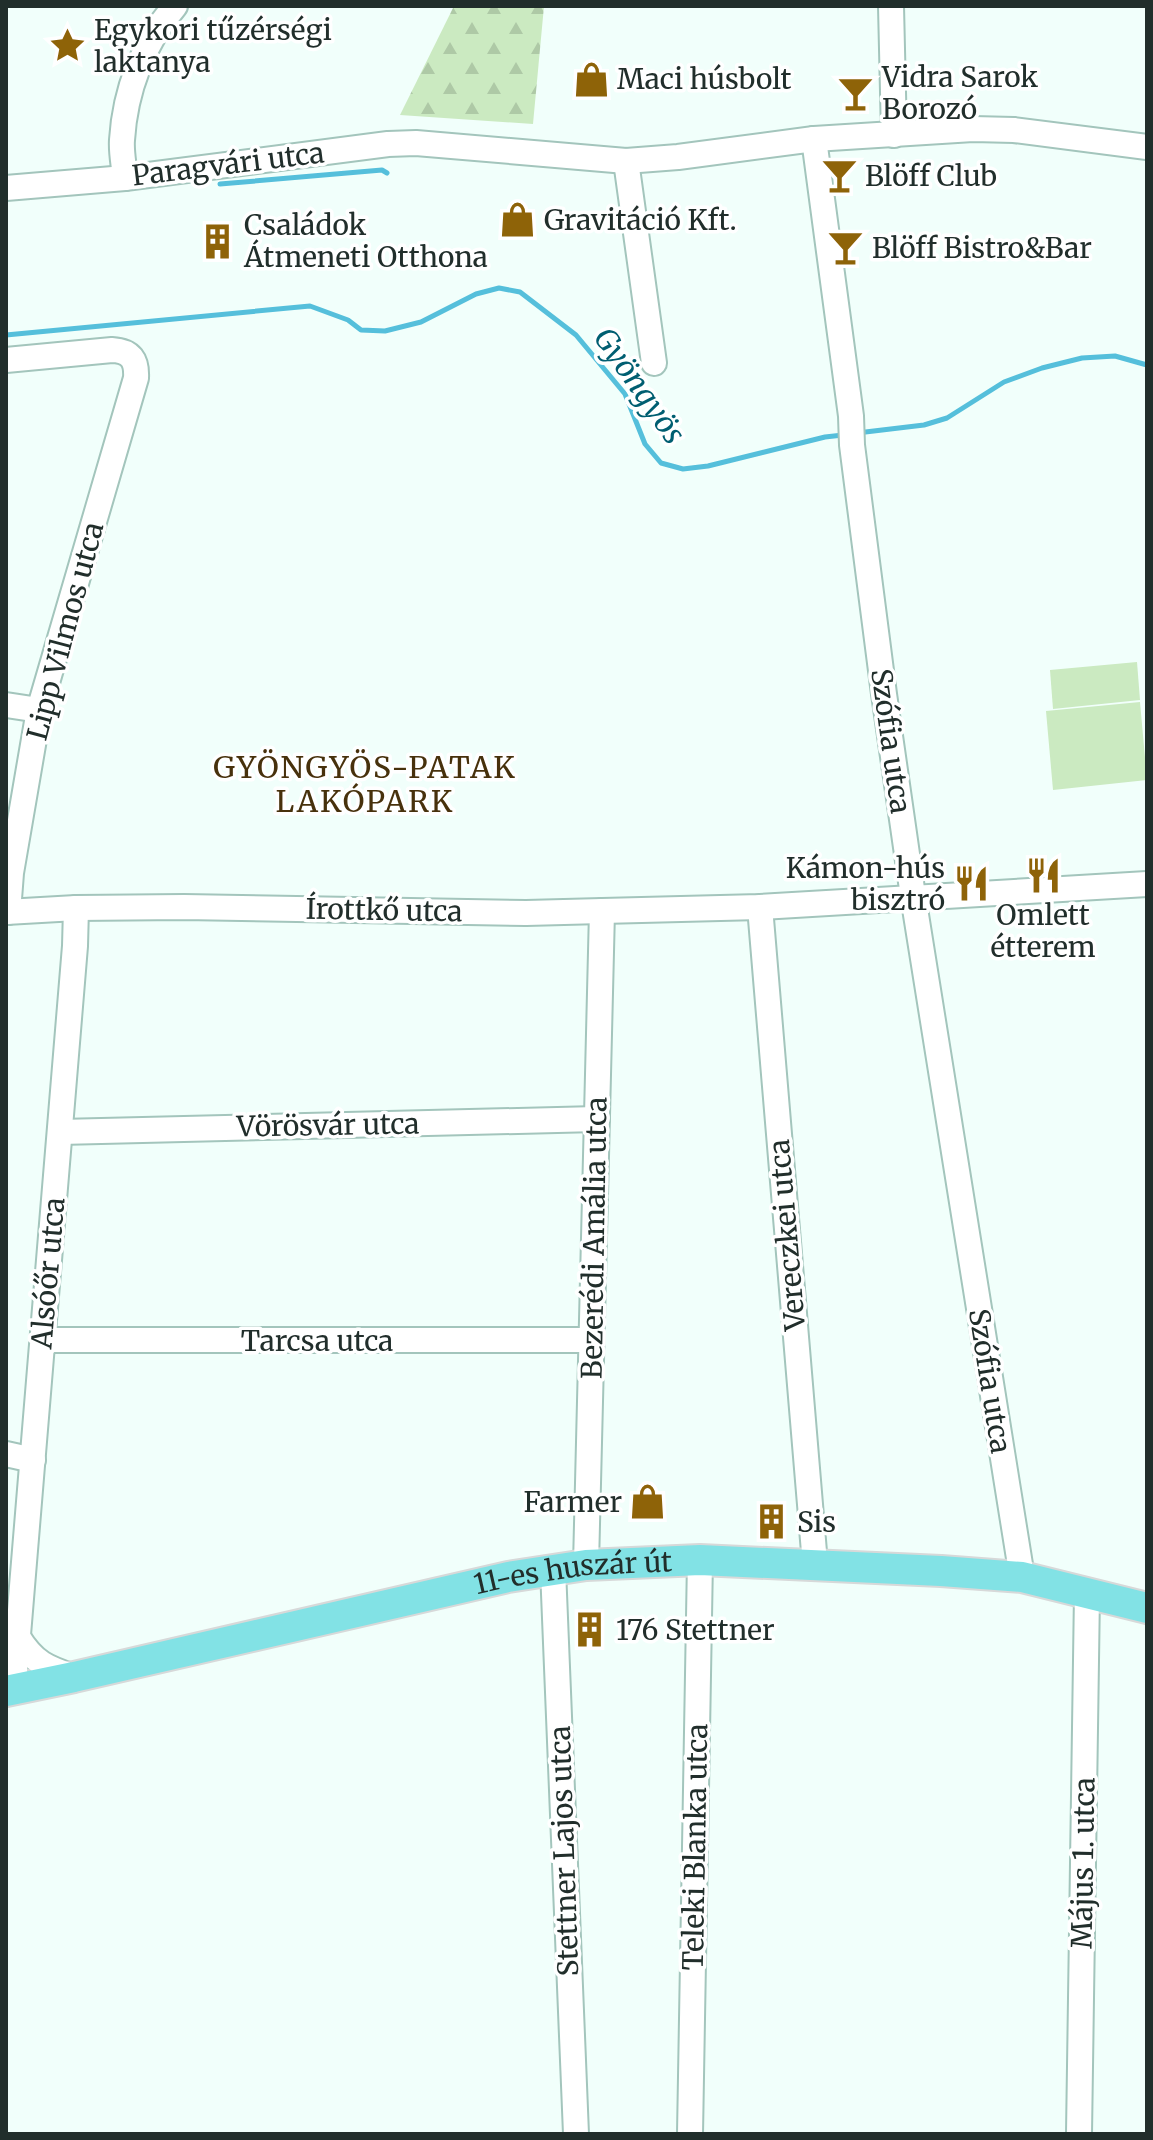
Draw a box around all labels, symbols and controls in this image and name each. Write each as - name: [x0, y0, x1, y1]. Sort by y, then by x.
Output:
- place label: Egykori tűzérségi laktanya: [94, 12, 332, 80]
- place icon: Egykori tűzérségi laktanya: [49, 27, 87, 65]
- place label: Vidra Sarok Borozó: [881, 59, 1038, 127]
- shop icon: Maci húsbolt: [572, 60, 610, 98]
- place label: Maci húsbolt: [617, 61, 791, 97]
- bar icon: Vidra Sarok Borozó: [837, 74, 875, 112]
- street label: Paragvári utca: [130, 134, 326, 194]
- bar icon: Blöff Club: [820, 157, 858, 195]
- place label: Blöff Club: [865, 158, 997, 194]
- shop icon: Gravitáció Kft.: [499, 201, 537, 239]
- place label: Gravitáció Kft.: [544, 202, 737, 238]
- place label: Családok Átmeneti Otthona: [243, 207, 488, 275]
- building icon: Családok Átmeneti Otthona: [199, 222, 237, 260]
- bar icon: Blöff Bistro&Bar: [827, 229, 865, 267]
- place label: Blöff Bistro&Bar: [872, 230, 1092, 266]
- water label: Gyöngyös: [586, 320, 694, 451]
- street label: Lipp Vilmos utca: [19, 518, 111, 744]
- street label: Szófia utca: [863, 666, 919, 816]
- district label: GYÖNGYÖS-PATAK LAKÓPARK: [213, 748, 517, 820]
- place label: Kámon-hús bisztró: [786, 850, 945, 918]
- restaurant icon: Omlett étterem: [1024, 856, 1062, 894]
- restaurant icon: Kámon-hús bisztró: [952, 865, 990, 903]
- street label: Írottkő utca: [305, 891, 463, 929]
- place label: Omlett étterem: [991, 897, 1096, 965]
- street label: Bezerédi Amália utca: [574, 1096, 614, 1380]
- street label: Vörösvár utca: [235, 1105, 420, 1145]
- street label: Vereczkei utca: [761, 1138, 813, 1333]
- street label: Alsóőr utca: [23, 1196, 73, 1351]
- street label: Szófia utca: [961, 1306, 1019, 1456]
- street label: Tarcsa utca: [241, 1323, 393, 1359]
- shop icon: Farmer: [629, 1483, 667, 1521]
- place label: Farmer: [524, 1484, 622, 1520]
- building icon: Sis: [752, 1503, 790, 1541]
- place label: Sis: [797, 1504, 836, 1540]
- street label: 11-es huszár út: [470, 1543, 673, 1602]
- building icon: 176 Stettner: [571, 1611, 609, 1649]
- place label: 176 Stettner: [616, 1612, 775, 1648]
- street label: Teleki Blanka utca: [675, 1723, 715, 1971]
- street label: Stettner Lajos utca: [542, 1725, 586, 1977]
- street label: Május 1. utca: [1064, 1777, 1102, 1949]

